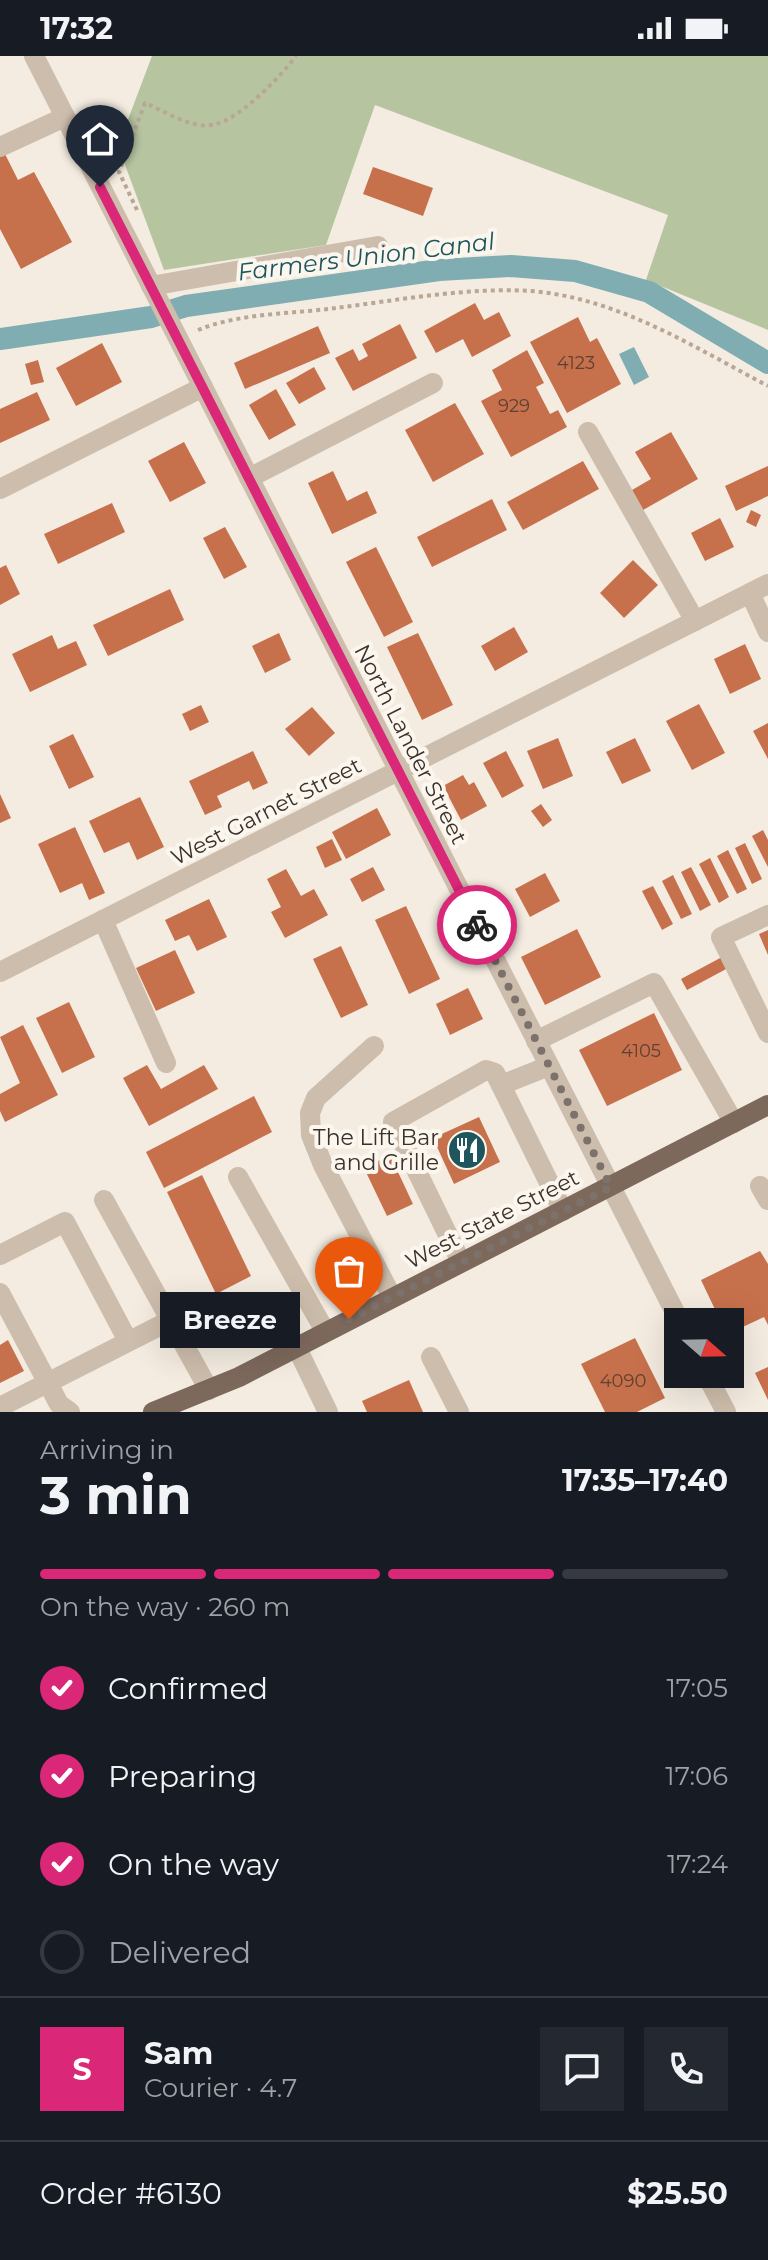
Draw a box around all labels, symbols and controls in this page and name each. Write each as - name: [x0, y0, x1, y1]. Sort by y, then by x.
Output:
- text: 17:32: [40, 10, 113, 47]
- pin: [66, 105, 134, 187]
- icon: home: [78, 117, 122, 161]
- water label: Farmers Union Canal: [236, 226, 497, 287]
- house number: 4123: [557, 352, 595, 374]
- house number: 929: [498, 395, 530, 417]
- street label: North Lander Street: [348, 640, 473, 849]
- street label: West Garnet Street: [167, 752, 366, 871]
- courier: [437, 885, 517, 965]
- icon: bike: [455, 903, 499, 947]
- house number: 4105: [621, 1040, 661, 1062]
- place label: The Lift Bar and Grille: [313, 1124, 439, 1176]
- restaurant icon: The Lift Bar and Grille: [446, 1129, 488, 1171]
- street label: West State Street: [401, 1164, 584, 1275]
- pin: [315, 1237, 383, 1319]
- icon: bag: [327, 1249, 371, 1293]
- callout: Breeze: [161, 1291, 301, 1347]
- text: Breeze: [183, 1304, 277, 1336]
- north arrow: [664, 1308, 744, 1388]
- map controls: [664, 1308, 744, 1388]
- house number: 4090: [600, 1370, 646, 1392]
- text: Arriving in: [40, 1434, 174, 1466]
- text: 17:35–17:40: [562, 1462, 728, 1499]
- text: 3 min: [40, 1464, 192, 1527]
- text: On the way · 260 m: [40, 1591, 290, 1623]
- icon: check: [40, 1666, 84, 1710]
- text: Confirmed: [108, 1670, 268, 1707]
- text: 17:05: [666, 1672, 728, 1704]
- icon: check: [40, 1754, 84, 1798]
- text: Preparing: [108, 1758, 257, 1795]
- text: 17:06: [665, 1760, 728, 1792]
- icon: check: [40, 1842, 84, 1886]
- text: On the way: [108, 1846, 279, 1883]
- text: 17:24: [667, 1848, 728, 1880]
- text: Delivered: [108, 1934, 251, 1971]
- button: chat: [540, 2027, 624, 2111]
- button: phone: [644, 2027, 728, 2111]
- text: Sam: [144, 2035, 213, 2072]
- text: S: [72, 2051, 92, 2088]
- text: Courier · 4.7: [144, 2072, 297, 2104]
- text: Order #6130: [40, 2175, 222, 2212]
- text: $25.50: [627, 2175, 728, 2212]

